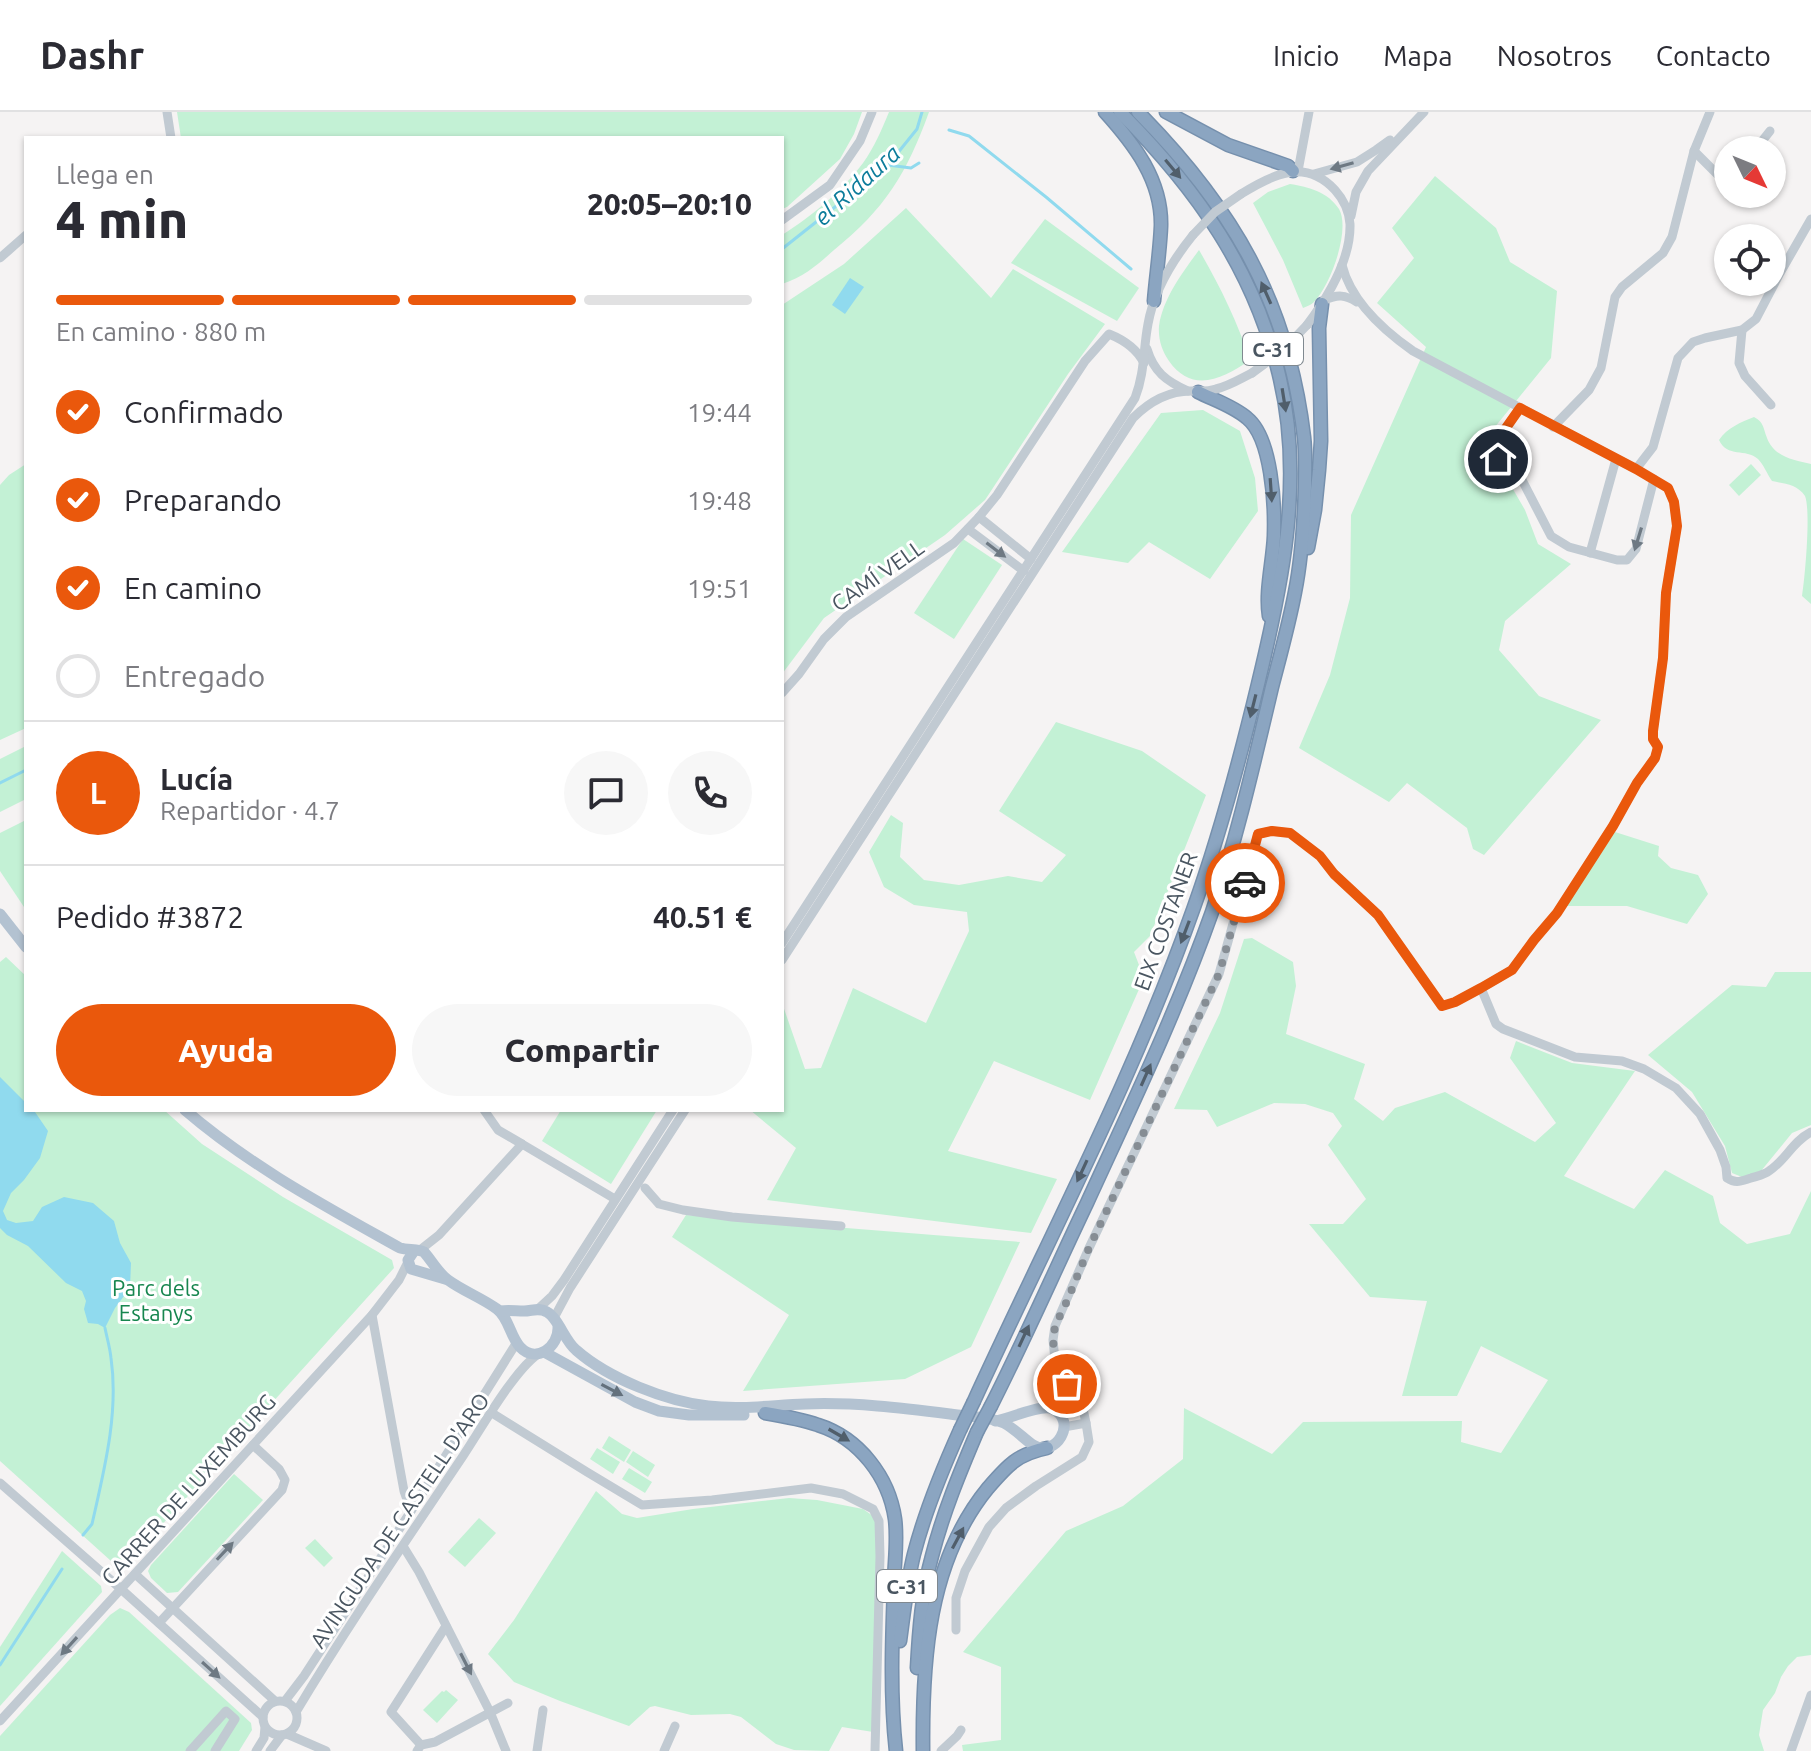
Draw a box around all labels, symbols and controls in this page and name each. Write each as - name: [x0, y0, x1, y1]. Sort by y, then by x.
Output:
- text: Dashr: [40, 34, 144, 76]
- text: Inicio: [1273, 40, 1339, 71]
- text: Mapa: [1383, 40, 1453, 71]
- text: Nosotros: [1497, 40, 1612, 71]
- text: Contacto: [1656, 40, 1771, 71]
- north arrow: [1714, 136, 1786, 208]
- map controls: [1714, 136, 1786, 296]
- water label: el Ridaura: [808, 139, 906, 231]
- one-way arrow: [1164, 159, 1181, 179]
- text: Llega en: [56, 160, 154, 189]
- one-way arrow: [1329, 160, 1353, 173]
- text: 20:05–20:10: [587, 187, 752, 221]
- text: 4 min: [56, 190, 188, 248]
- button: locate: [1714, 224, 1786, 296]
- one-way arrow: [1260, 281, 1273, 305]
- text: En camino · 880 m: [56, 317, 266, 346]
- road number: C-31: [1243, 333, 1303, 365]
- one-way arrow: [1278, 388, 1291, 413]
- icon: check: [56, 390, 100, 434]
- text: Confirmado: [124, 395, 284, 429]
- text: 19:44: [687, 398, 752, 427]
- pin: [1464, 425, 1532, 493]
- icon: home: [1476, 437, 1520, 481]
- icon: check: [56, 478, 100, 522]
- one-way arrow: [1265, 478, 1278, 503]
- text: Preparando: [124, 483, 282, 517]
- text: 19:48: [687, 486, 752, 515]
- one-way arrow: [1631, 528, 1644, 552]
- street label: CAMÍ VELL: [826, 533, 928, 616]
- one-way arrow: [985, 542, 1007, 558]
- icon: check: [56, 566, 100, 610]
- text: En camino: [124, 571, 262, 605]
- text: 19:51: [687, 574, 752, 603]
- text: Entregado: [124, 659, 265, 693]
- one-way arrow: [1246, 694, 1258, 719]
- button: chat: [564, 751, 648, 835]
- button: phone: [668, 751, 752, 835]
- text: Lucía: [160, 762, 233, 796]
- text: L: [90, 776, 106, 810]
- text: Repartidor · 4.7: [160, 796, 340, 825]
- courier: [1205, 843, 1285, 923]
- street label: EIX COSTANER: [1128, 848, 1202, 994]
- icon: car: [1223, 861, 1267, 905]
- text: Pedido #3872: [56, 900, 244, 934]
- text: 40.51 €: [653, 900, 752, 934]
- one-way arrow: [1178, 920, 1191, 944]
- button: Ayuda: [56, 1004, 396, 1096]
- button: Compartir: [412, 1004, 752, 1096]
- one-way arrow: [1139, 1063, 1152, 1086]
- one-way arrow: [1075, 1159, 1089, 1182]
- park label: Parc dels Estanys: [112, 1275, 200, 1325]
- one-way arrow: [1017, 1324, 1031, 1348]
- pin: [1033, 1350, 1101, 1418]
- icon: bag: [1045, 1362, 1089, 1406]
- one-way arrow: [601, 1383, 624, 1396]
- street label: CARRER DE LUXEMBURG: [96, 1388, 280, 1590]
- street label: AVINGUDA DE CASTELL D'ARO: [304, 1388, 494, 1652]
- one-way arrow: [828, 1428, 850, 1442]
- one-way arrow: [951, 1527, 964, 1550]
- one-way arrow: [216, 1542, 234, 1561]
- road number: C-31: [877, 1570, 937, 1602]
- one-way arrow: [60, 1636, 78, 1655]
- one-way arrow: [459, 1653, 472, 1676]
- one-way arrow: [201, 1660, 220, 1678]

